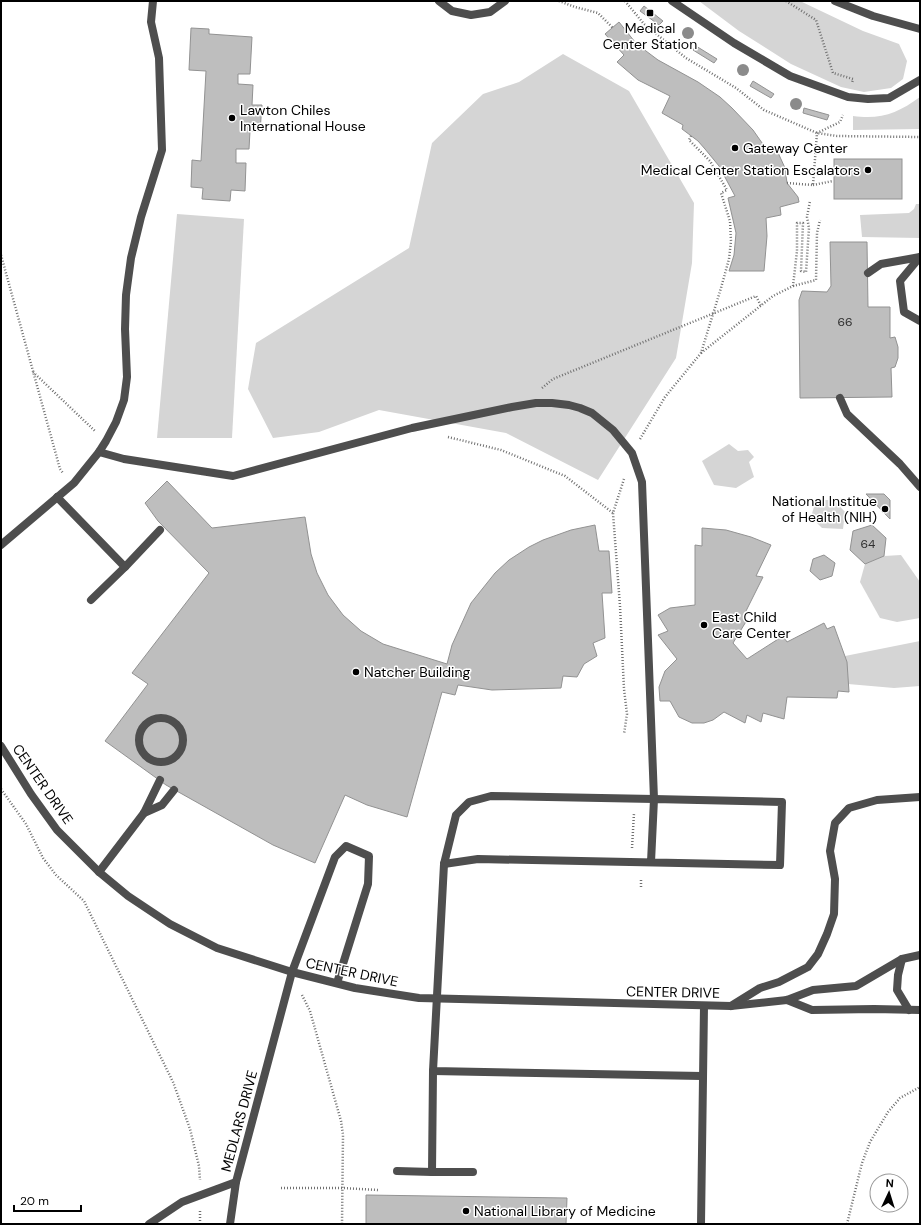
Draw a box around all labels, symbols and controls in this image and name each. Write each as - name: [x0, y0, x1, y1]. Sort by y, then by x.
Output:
- marker: Medical Center Station: [645, 8, 655, 18]
- place label: Medical Center Station: [603, 19, 697, 53]
- place label: Lawton Chiles International House: [240, 101, 366, 135]
- marker: Lawton Chiles International House: [227, 113, 237, 123]
- place label: Gateway Center: [743, 139, 848, 157]
- marker: Gateway Center: [730, 143, 740, 153]
- place label: Medical Center Station Escalators: [641, 161, 860, 179]
- marker: Medical Center Station Escalators: [863, 165, 873, 175]
- house number: 66: [837, 314, 853, 330]
- place label: National Institue of Health (NIH): [772, 492, 877, 526]
- marker: National Institue of Health (NIH): [880, 504, 890, 514]
- house number: 64: [861, 536, 875, 552]
- place label: East Child Care Center: [712, 608, 791, 642]
- marker: East Child Care Center: [699, 620, 709, 630]
- place label: Natcher Building: [364, 663, 470, 681]
- marker: Natcher Building: [351, 667, 361, 677]
- street label: CENTER DRIVE: [9, 740, 77, 828]
- street label: CENTER DRIVE: [304, 953, 400, 991]
- street label: CENTER DRIVE: [626, 982, 720, 1002]
- street label: MEDLARS DRIVE: [217, 1068, 261, 1174]
- north arrow: [869, 1173, 909, 1213]
- text: N: [885, 1176, 894, 1190]
- scale bar: [14, 1187, 81, 1213]
- text: 20 m: [20, 1193, 49, 1209]
- place label: National Library of Medicine: [474, 1202, 656, 1220]
- marker: National Library of Medicine: [461, 1206, 471, 1216]

